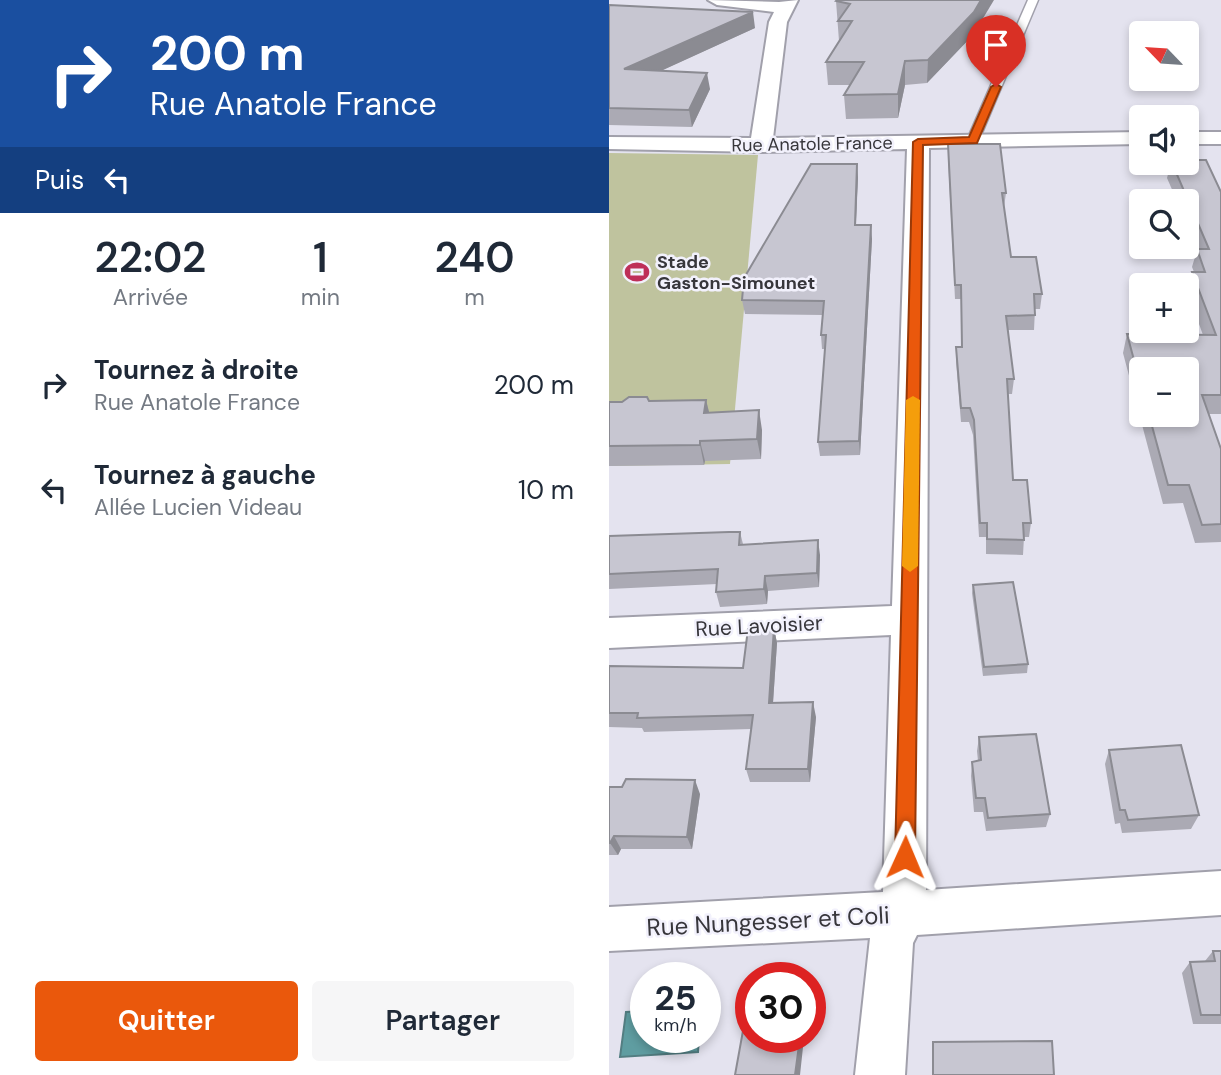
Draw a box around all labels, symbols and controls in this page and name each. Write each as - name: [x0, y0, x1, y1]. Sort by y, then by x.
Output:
- pin: [966, 15, 1026, 87]
- text: 200 m: [150, 21, 305, 85]
- north arrow: [1129, 21, 1199, 91]
- map controls: [1129, 21, 1199, 427]
- icon: arrive: [977, 26, 1015, 64]
- icon: right: [35, 28, 126, 119]
- text: Rue Anatole France: [150, 83, 437, 125]
- button: sound: [1129, 105, 1199, 175]
- street label: Rue Anatole France: [731, 131, 893, 157]
- icon: left: [98, 161, 136, 199]
- text: Puis: [35, 163, 84, 197]
- button: search: [1129, 189, 1199, 259]
- text: 22:02: [95, 230, 206, 285]
- text: 1: [313, 230, 328, 285]
- text: 240: [435, 230, 514, 285]
- place label: Stade Gaston-Simounet: [657, 250, 815, 295]
- sports icon: Stade Gaston-Simounet: [623, 258, 651, 286]
- button: +: [1129, 273, 1199, 343]
- text: Arrivée: [113, 282, 188, 312]
- text: min: [301, 282, 340, 312]
- text: m: [464, 282, 485, 312]
- text: Tournez à droite: [94, 353, 299, 387]
- button: −: [1129, 357, 1199, 427]
- icon: right: [35, 366, 73, 404]
- text: 200 m: [494, 368, 574, 402]
- text: Rue Anatole France: [94, 387, 300, 417]
- text: Tournez à gauche: [94, 458, 316, 492]
- icon: left: [35, 471, 73, 509]
- text: 10 m: [518, 473, 574, 507]
- text: Allée Lucien Videau: [94, 492, 302, 522]
- street label: Rue Lavoisier: [695, 609, 824, 643]
- position arrow: [868, 820, 942, 894]
- street label: Rue Nungesser et Coli: [646, 899, 890, 943]
- speed limit sign: 30: [735, 962, 826, 1053]
- text: 25: [655, 975, 696, 1021]
- button: Quitter: [35, 981, 298, 1061]
- button: Partager: [312, 981, 574, 1061]
- text: km/h: [654, 1013, 697, 1037]

